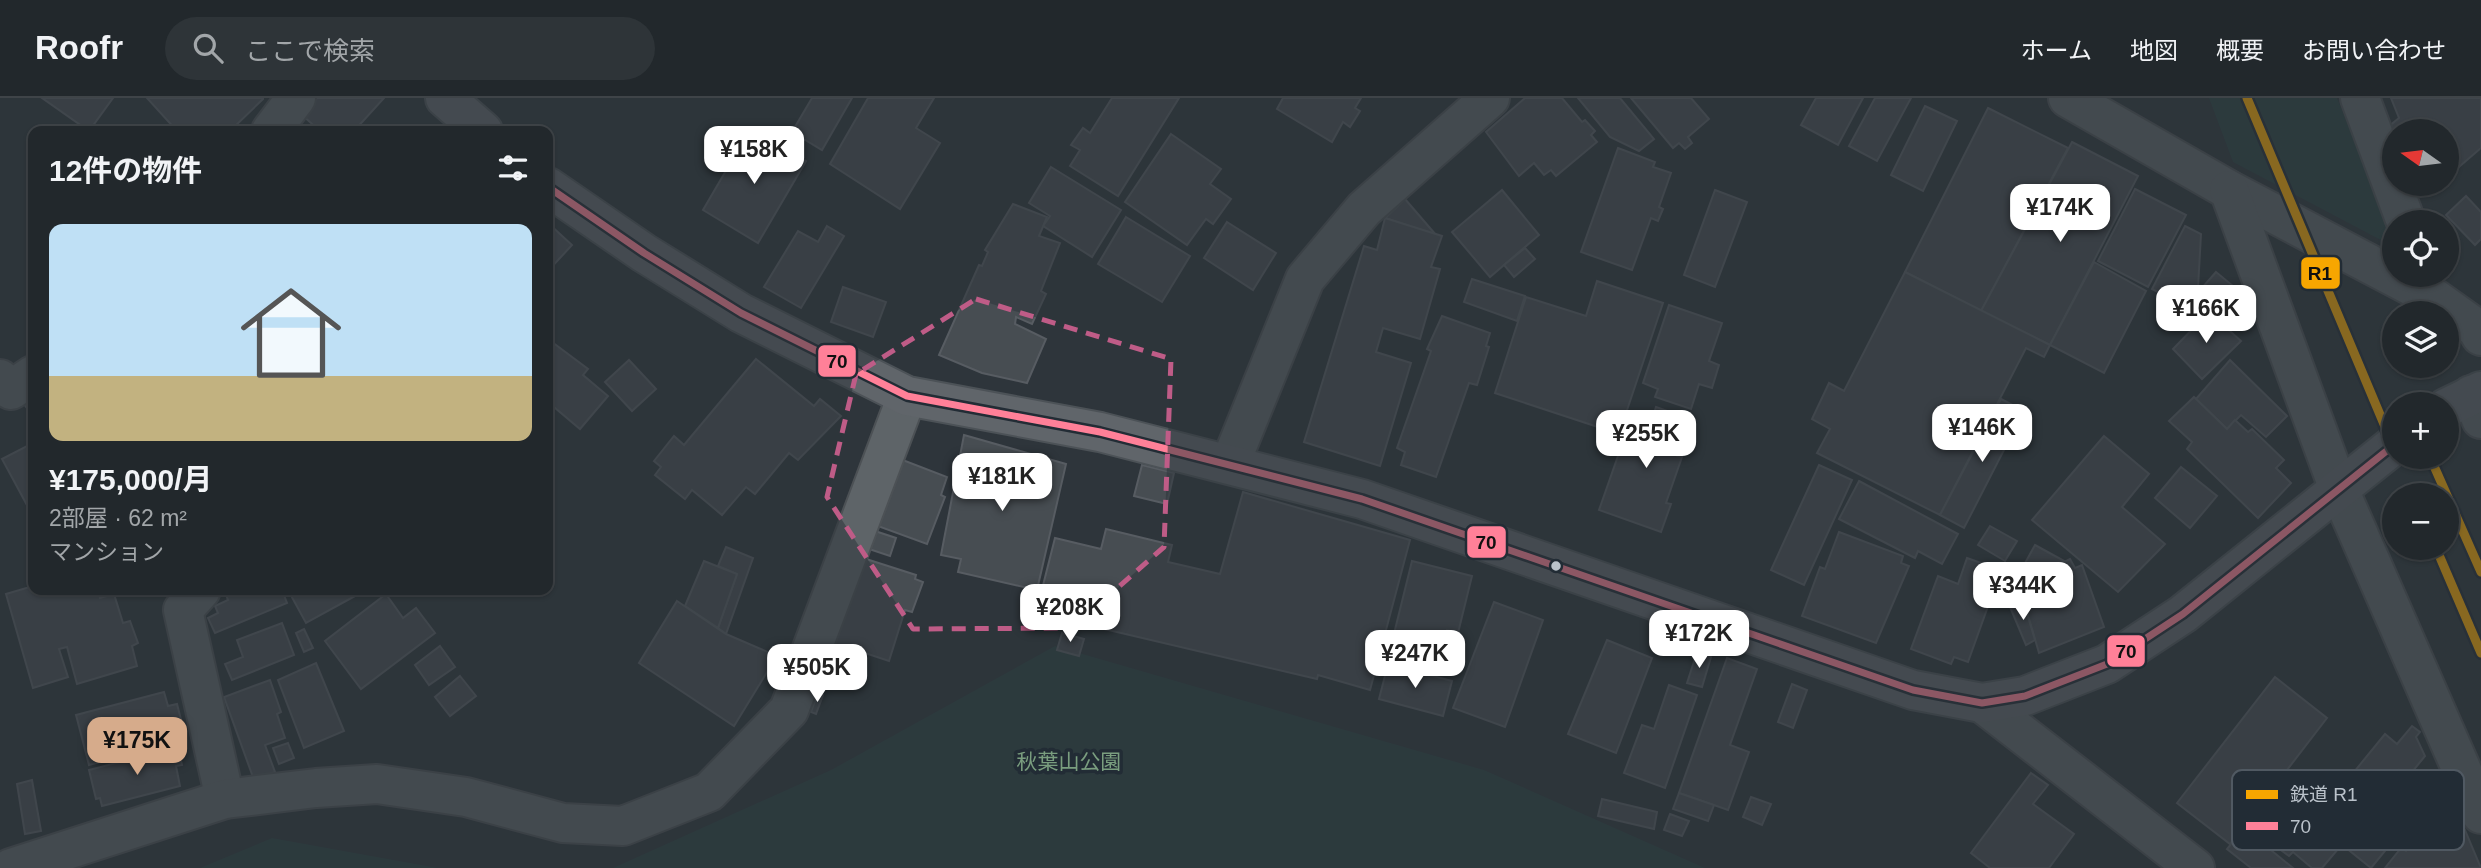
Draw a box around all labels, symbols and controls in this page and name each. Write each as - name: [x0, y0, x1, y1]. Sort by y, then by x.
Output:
- search box: [165, 17, 655, 80]
- text: Roofr: [35, 29, 123, 66]
- icon: search: [189, 29, 227, 67]
- text: ここで検索: [245, 36, 375, 66]
- text: ホーム: [2021, 37, 2092, 64]
- text: 地図: [2130, 37, 2178, 64]
- text: 概要: [2216, 37, 2264, 64]
- text: お問い合わせ: [2302, 37, 2446, 64]
- north arrow: [2382, 119, 2459, 196]
- map controls: [2382, 119, 2459, 560]
- pin: ¥158K: [705, 126, 803, 186]
- text: ¥158K: [720, 136, 788, 162]
- icon: filters: [494, 149, 532, 187]
- text: 12件の物件: [49, 154, 202, 187]
- pin: ¥174K: [2011, 184, 2109, 244]
- text: ¥174K: [2026, 194, 2094, 220]
- button: locate: [2382, 210, 2459, 287]
- line badge: R1: [2300, 256, 2341, 290]
- text: R1: [2308, 263, 2333, 284]
- icon: home: [228, 270, 354, 396]
- pin: ¥166K: [2157, 286, 2255, 345]
- text: ¥166K: [2172, 295, 2240, 321]
- button: layers: [2382, 301, 2459, 378]
- line badge: 70: [817, 344, 857, 378]
- text: 70: [826, 351, 848, 372]
- button: +: [2382, 392, 2459, 469]
- pin: ¥146K: [1933, 404, 2031, 464]
- pin: ¥255K: [1597, 410, 1695, 470]
- text: ¥146K: [1948, 414, 2016, 440]
- text: ¥255K: [1612, 420, 1680, 446]
- pin: ¥181K: [953, 454, 1051, 513]
- text: ¥175,000/月: [49, 463, 212, 496]
- text: ¥181K: [968, 463, 1036, 489]
- button: −: [2382, 483, 2459, 560]
- text: 2部屋 · 62 m²: [49, 505, 187, 531]
- line badge: 70: [1466, 525, 1507, 559]
- text: 70: [1475, 532, 1497, 553]
- text: マンション: [49, 539, 164, 565]
- unlabelled marker: [1549, 559, 1563, 573]
- pin: ¥344K: [1974, 562, 2072, 622]
- text: ¥344K: [1989, 572, 2057, 598]
- pin: ¥208K: [1021, 584, 1119, 644]
- text: ¥208K: [1036, 594, 1104, 620]
- pin: ¥172K: [1650, 610, 1748, 670]
- text: ¥172K: [1665, 620, 1733, 646]
- pin: ¥247K: [1366, 630, 1464, 690]
- line badge: 70: [2106, 634, 2146, 668]
- text: ¥247K: [1381, 640, 1449, 666]
- text: 70: [2115, 641, 2137, 662]
- pin: ¥505K: [768, 644, 866, 704]
- text: ¥505K: [783, 654, 851, 680]
- pin: ¥175K: [88, 718, 186, 777]
- text: ¥175K: [103, 727, 171, 753]
- park label: 秋葉山公園: [1017, 750, 1122, 773]
- legend: [2232, 770, 2464, 850]
- text: 鉄道 R1: [2290, 784, 2358, 805]
- text: 70: [2290, 816, 2311, 837]

